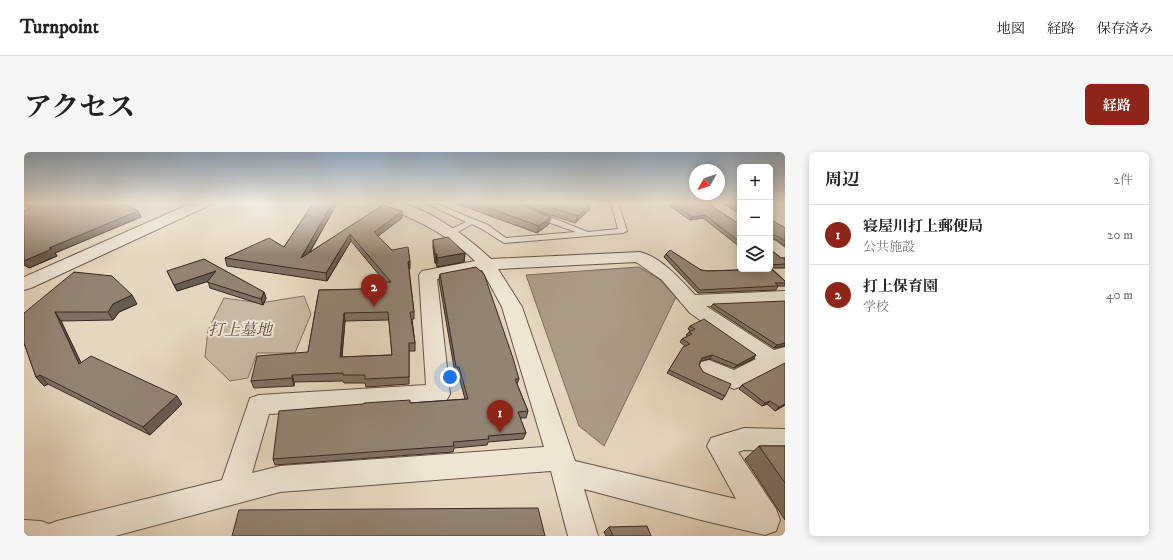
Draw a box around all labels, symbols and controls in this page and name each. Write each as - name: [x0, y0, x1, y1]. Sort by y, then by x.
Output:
- text: Turnpoint: [20, 16, 99, 39]
- text: 地図: [997, 20, 1025, 38]
- text: 経路: [1047, 20, 1075, 38]
- text: 保存済み: [1097, 20, 1153, 38]
- button: 経路: [1085, 84, 1149, 125]
- text: アクセス: [24, 90, 135, 125]
- north arrow: [689, 164, 725, 200]
- map controls: [737, 164, 773, 272]
- button: +: [737, 164, 773, 200]
- text: 周辺: [825, 169, 859, 191]
- text: 2件: [1114, 172, 1133, 188]
- button: −: [737, 200, 773, 236]
- text: 寝屋川打上郵便局: [863, 217, 983, 236]
- text: 1: [836, 227, 840, 243]
- text: 20 m: [1107, 227, 1133, 243]
- button: layers: [737, 236, 773, 272]
- text: 公共施設: [863, 239, 915, 255]
- pin: 2: [361, 274, 387, 307]
- text: 打上保育園: [863, 277, 938, 296]
- text: 2: [835, 287, 841, 303]
- text: 40 m: [1106, 287, 1133, 303]
- text: 学校: [863, 299, 889, 315]
- park label: 打上墓地: [208, 320, 274, 340]
- your location: [440, 367, 460, 387]
- pin: 1: [487, 400, 513, 433]

